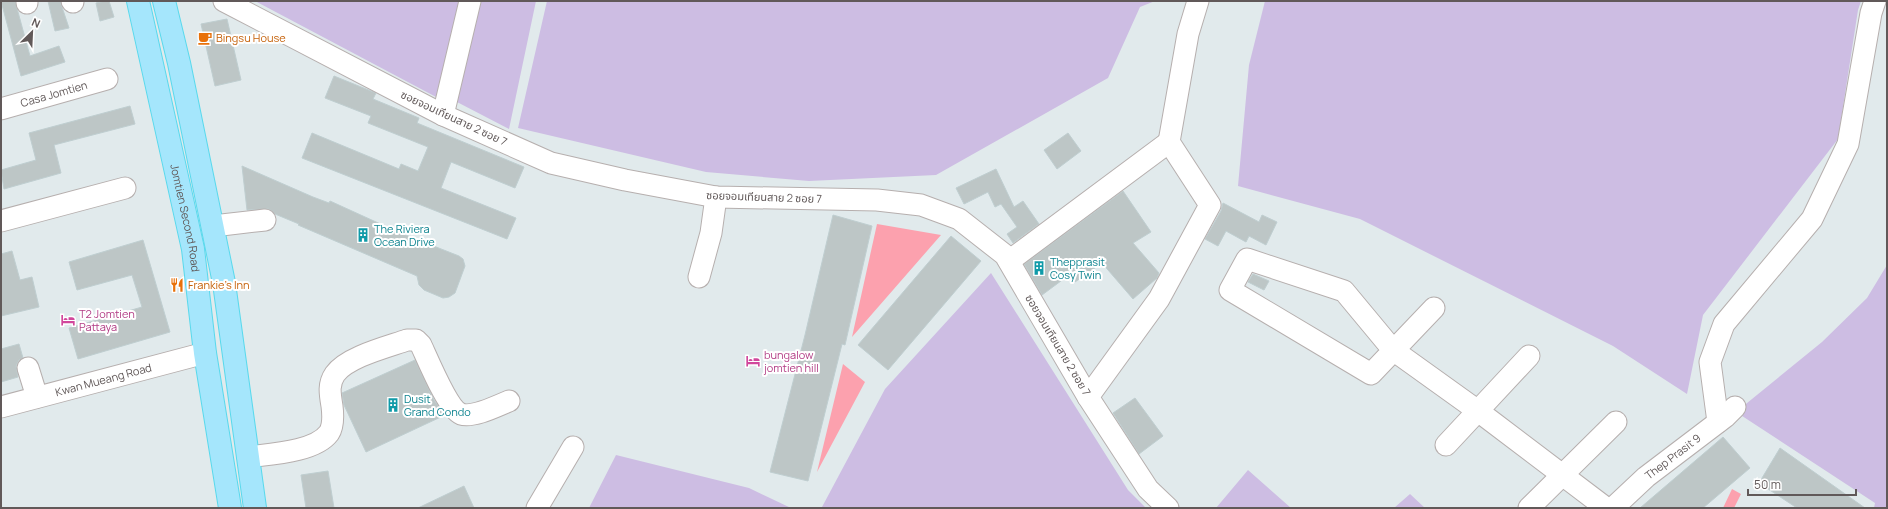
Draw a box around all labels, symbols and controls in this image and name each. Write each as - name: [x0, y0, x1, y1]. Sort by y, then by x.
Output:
- north arrow: [12, 12, 52, 52]
- text: N: [30, 14, 43, 31]
- cafe icon: Bingsu House: [197, 30, 213, 46]
- place label: Bingsu House: [216, 30, 286, 45]
- street label: Casa Jomtien: [19, 77, 89, 110]
- street label: ซอยจอมเทียนสาย 2 ซอย 7: [399, 86, 510, 149]
- street label: Jomtien Second Road: [167, 162, 204, 273]
- street label: ซอยจอมเทียนสาย 2 ซอย 7: [706, 187, 822, 206]
- place label: The Riviera Ocean Drive: [374, 221, 435, 249]
- building icon: The Riviera Ocean Drive: [355, 227, 371, 243]
- place label: Thepprasit Cosy Twin: [1050, 254, 1105, 282]
- building icon: Thepprasit Cosy Twin: [1031, 260, 1047, 276]
- restaurant icon: Frankie's Inn: [169, 277, 185, 293]
- place label: Frankie's Inn: [188, 277, 250, 292]
- street label: ซอยจอมเทียนสาย 2 ซอย 7: [1022, 291, 1095, 398]
- place label: T2 Jomtien Pattaya: [79, 306, 135, 334]
- hotel icon: T2 Jomtien Pattaya: [60, 312, 76, 328]
- place label: bungalow jomtien hill: [763, 347, 819, 375]
- hotel icon: bungalow jomtien hill: [745, 353, 761, 369]
- street label: Kwan Mueang Road: [53, 359, 153, 399]
- place label: Dusit Grand Condo: [404, 391, 471, 419]
- building icon: Dusit Grand Condo: [385, 397, 401, 413]
- street label: Thep Prasit 9: [1642, 430, 1704, 482]
- scale bar: [1748, 471, 1856, 497]
- text: 50 m: [1754, 476, 1781, 493]

